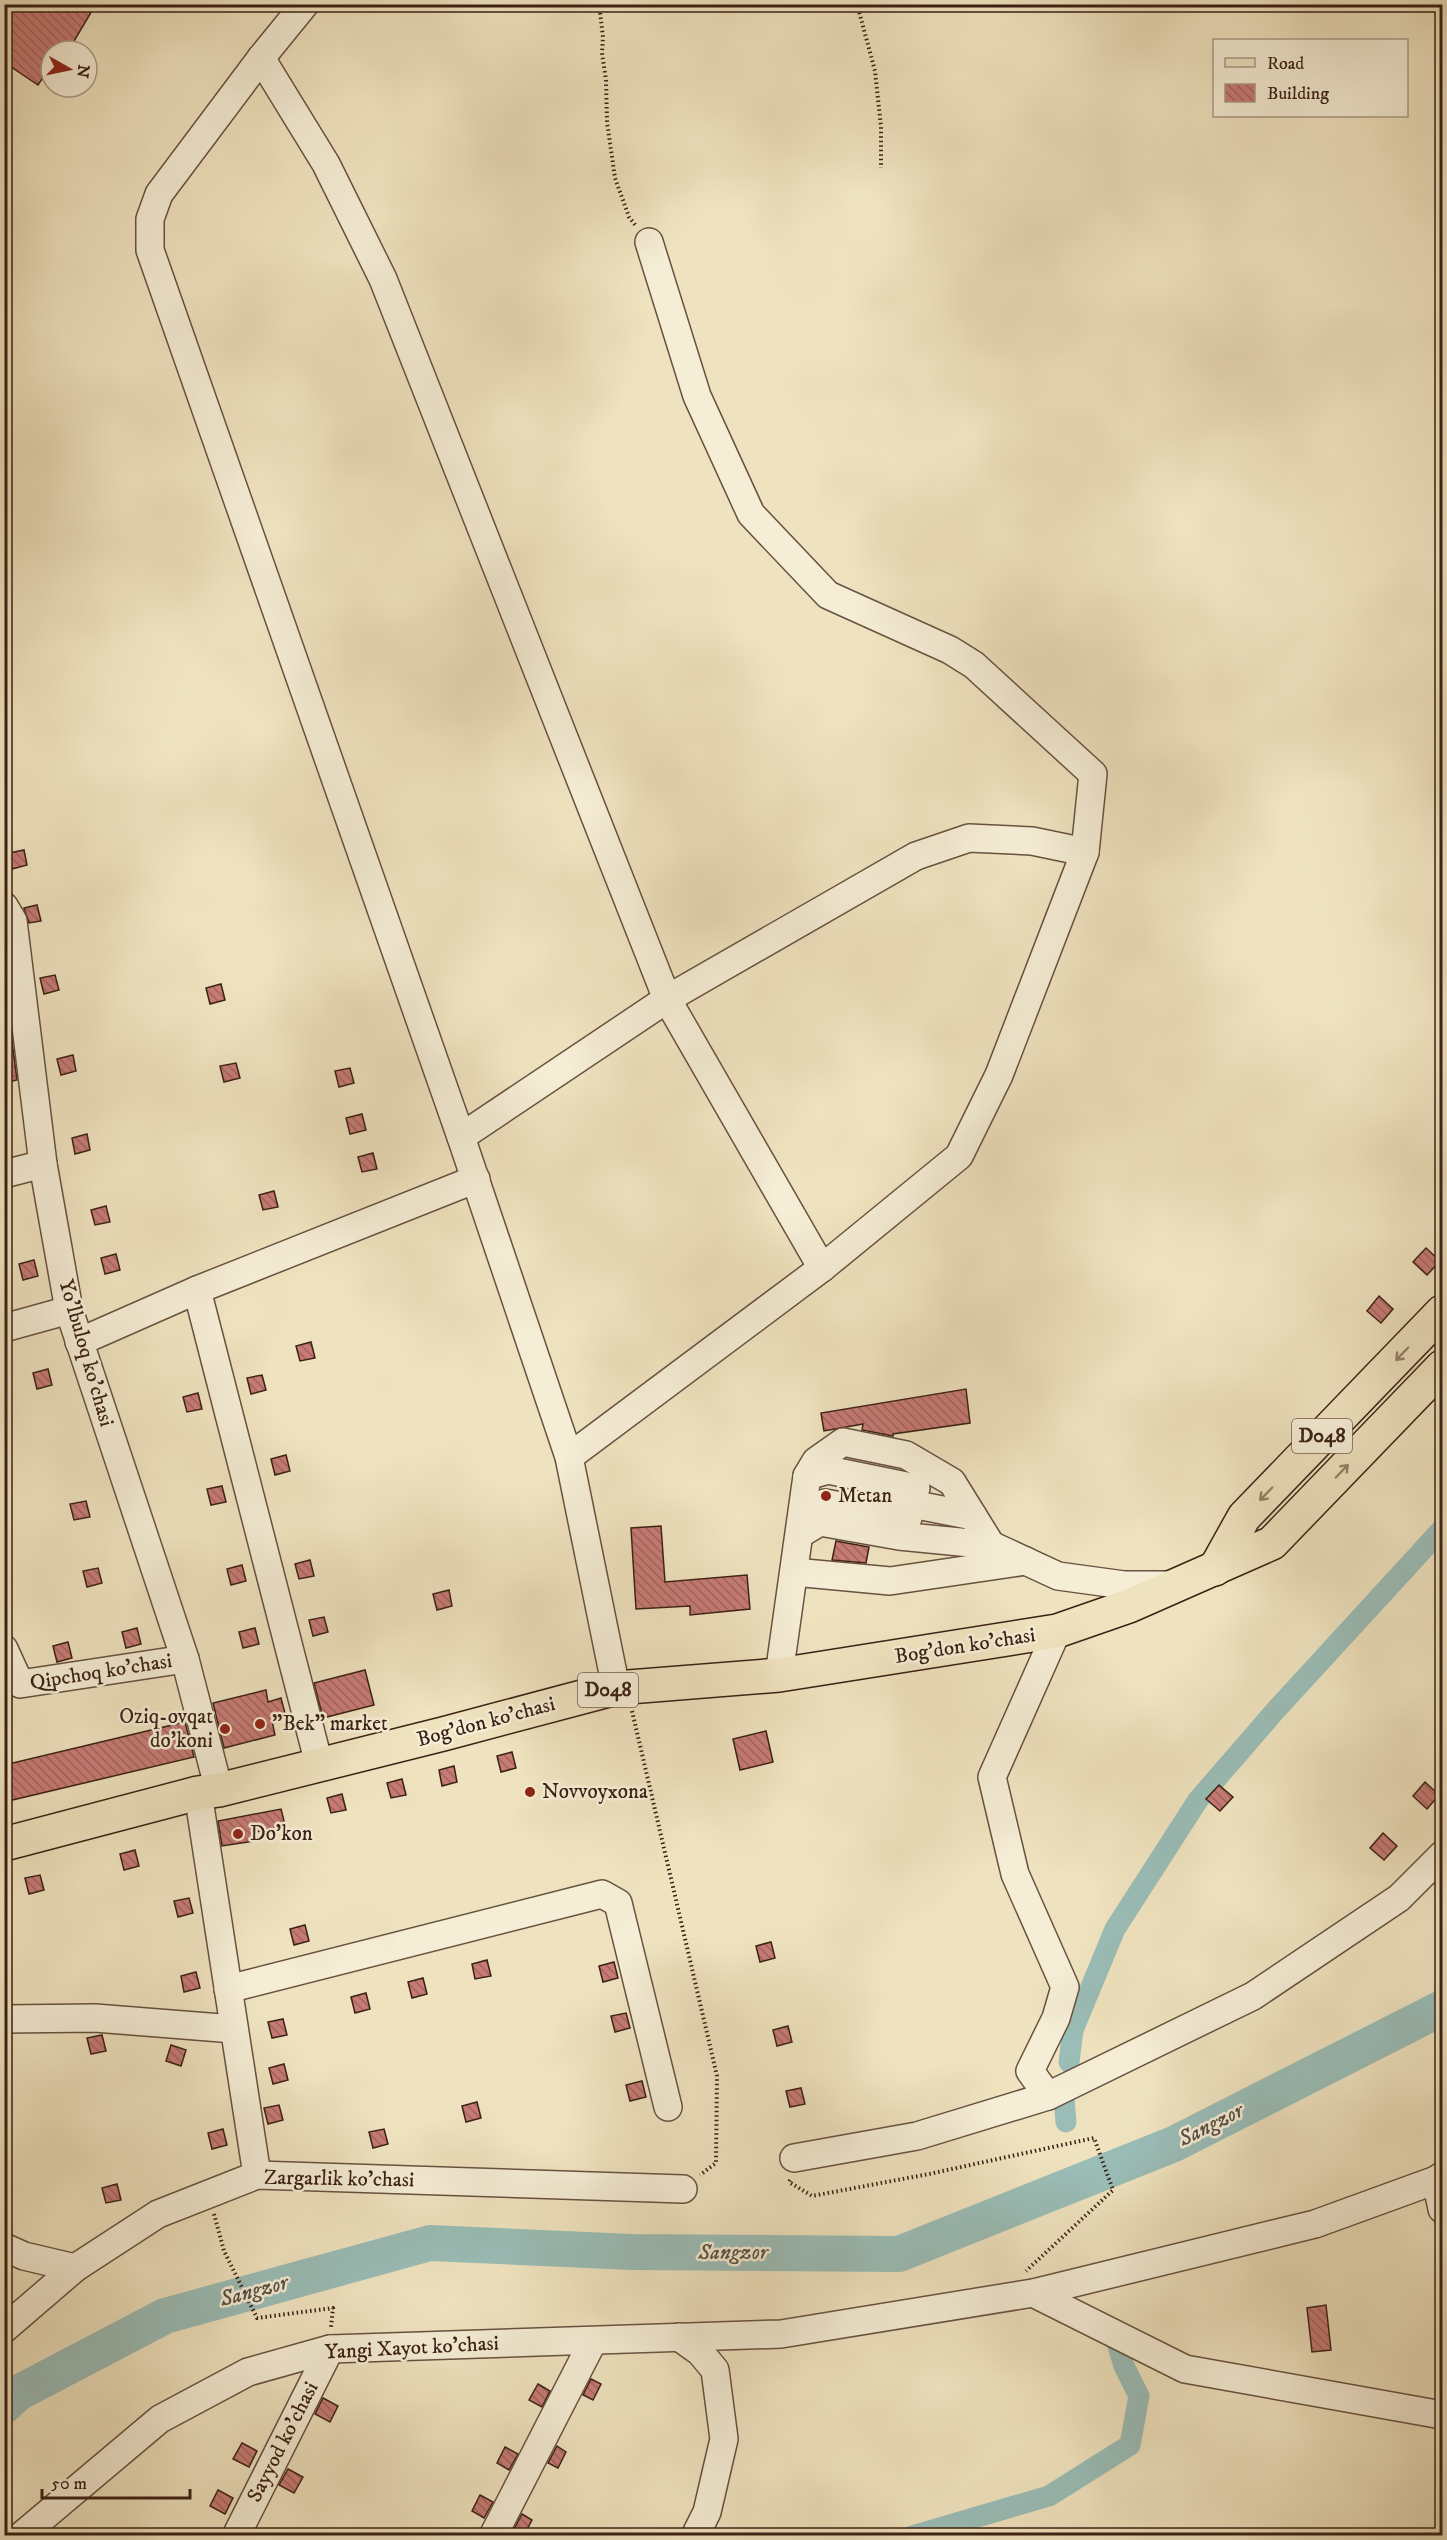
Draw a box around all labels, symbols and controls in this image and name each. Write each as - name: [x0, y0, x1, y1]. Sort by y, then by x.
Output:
- north arrow: [39, 39, 99, 99]
- legend: [1213, 39, 1408, 117]
- text: Road: [1267, 53, 1304, 75]
- text: N: [72, 63, 94, 79]
- text: Building: [1267, 83, 1329, 105]
- street label: Yo'lbuloq ko'chasi: [53, 1276, 119, 1430]
- one-way arrow: [1394, 1346, 1409, 1361]
- road number: D048: [1292, 1419, 1352, 1453]
- one-way arrow: [1335, 1463, 1349, 1478]
- place label: Metan: [838, 1483, 892, 1509]
- one-way arrow: [1259, 1486, 1273, 1501]
- marker: Metan: [819, 1489, 833, 1503]
- street label: Bog'don ko'chasi: [893, 1622, 1037, 1670]
- street label: Qipchoq ko'chasi: [28, 1648, 174, 1696]
- road number: D048: [578, 1673, 638, 1707]
- street label: Bog'don ko'chasi: [414, 1691, 558, 1753]
- place label: Oziq-ovqat do'koni: [119, 1704, 213, 1754]
- place label: "Bek" market: [272, 1711, 388, 1737]
- marker: "Bek" market: [253, 1717, 267, 1731]
- marker: Oziq-ovqat do'koni: [218, 1722, 232, 1736]
- place label: Novvoyxona: [542, 1779, 648, 1805]
- marker: Novvoyxona: [523, 1785, 537, 1799]
- place label: Do'kon: [250, 1821, 313, 1847]
- marker: Do'kon: [231, 1827, 245, 1841]
- water label: Sangzor: [1173, 2096, 1250, 2153]
- street label: Zargarlik ko'chasi: [264, 2165, 414, 2193]
- water label: Sangzor: [697, 2239, 770, 2266]
- water label: Sangzor: [216, 2268, 293, 2313]
- street label: Yangi Xayot ko'chasi: [324, 2330, 500, 2366]
- street label: Sayyod ko'chasi: [242, 2377, 324, 2507]
- scale bar: [42, 2462, 190, 2500]
- text: 50 m: [51, 2473, 87, 2495]

